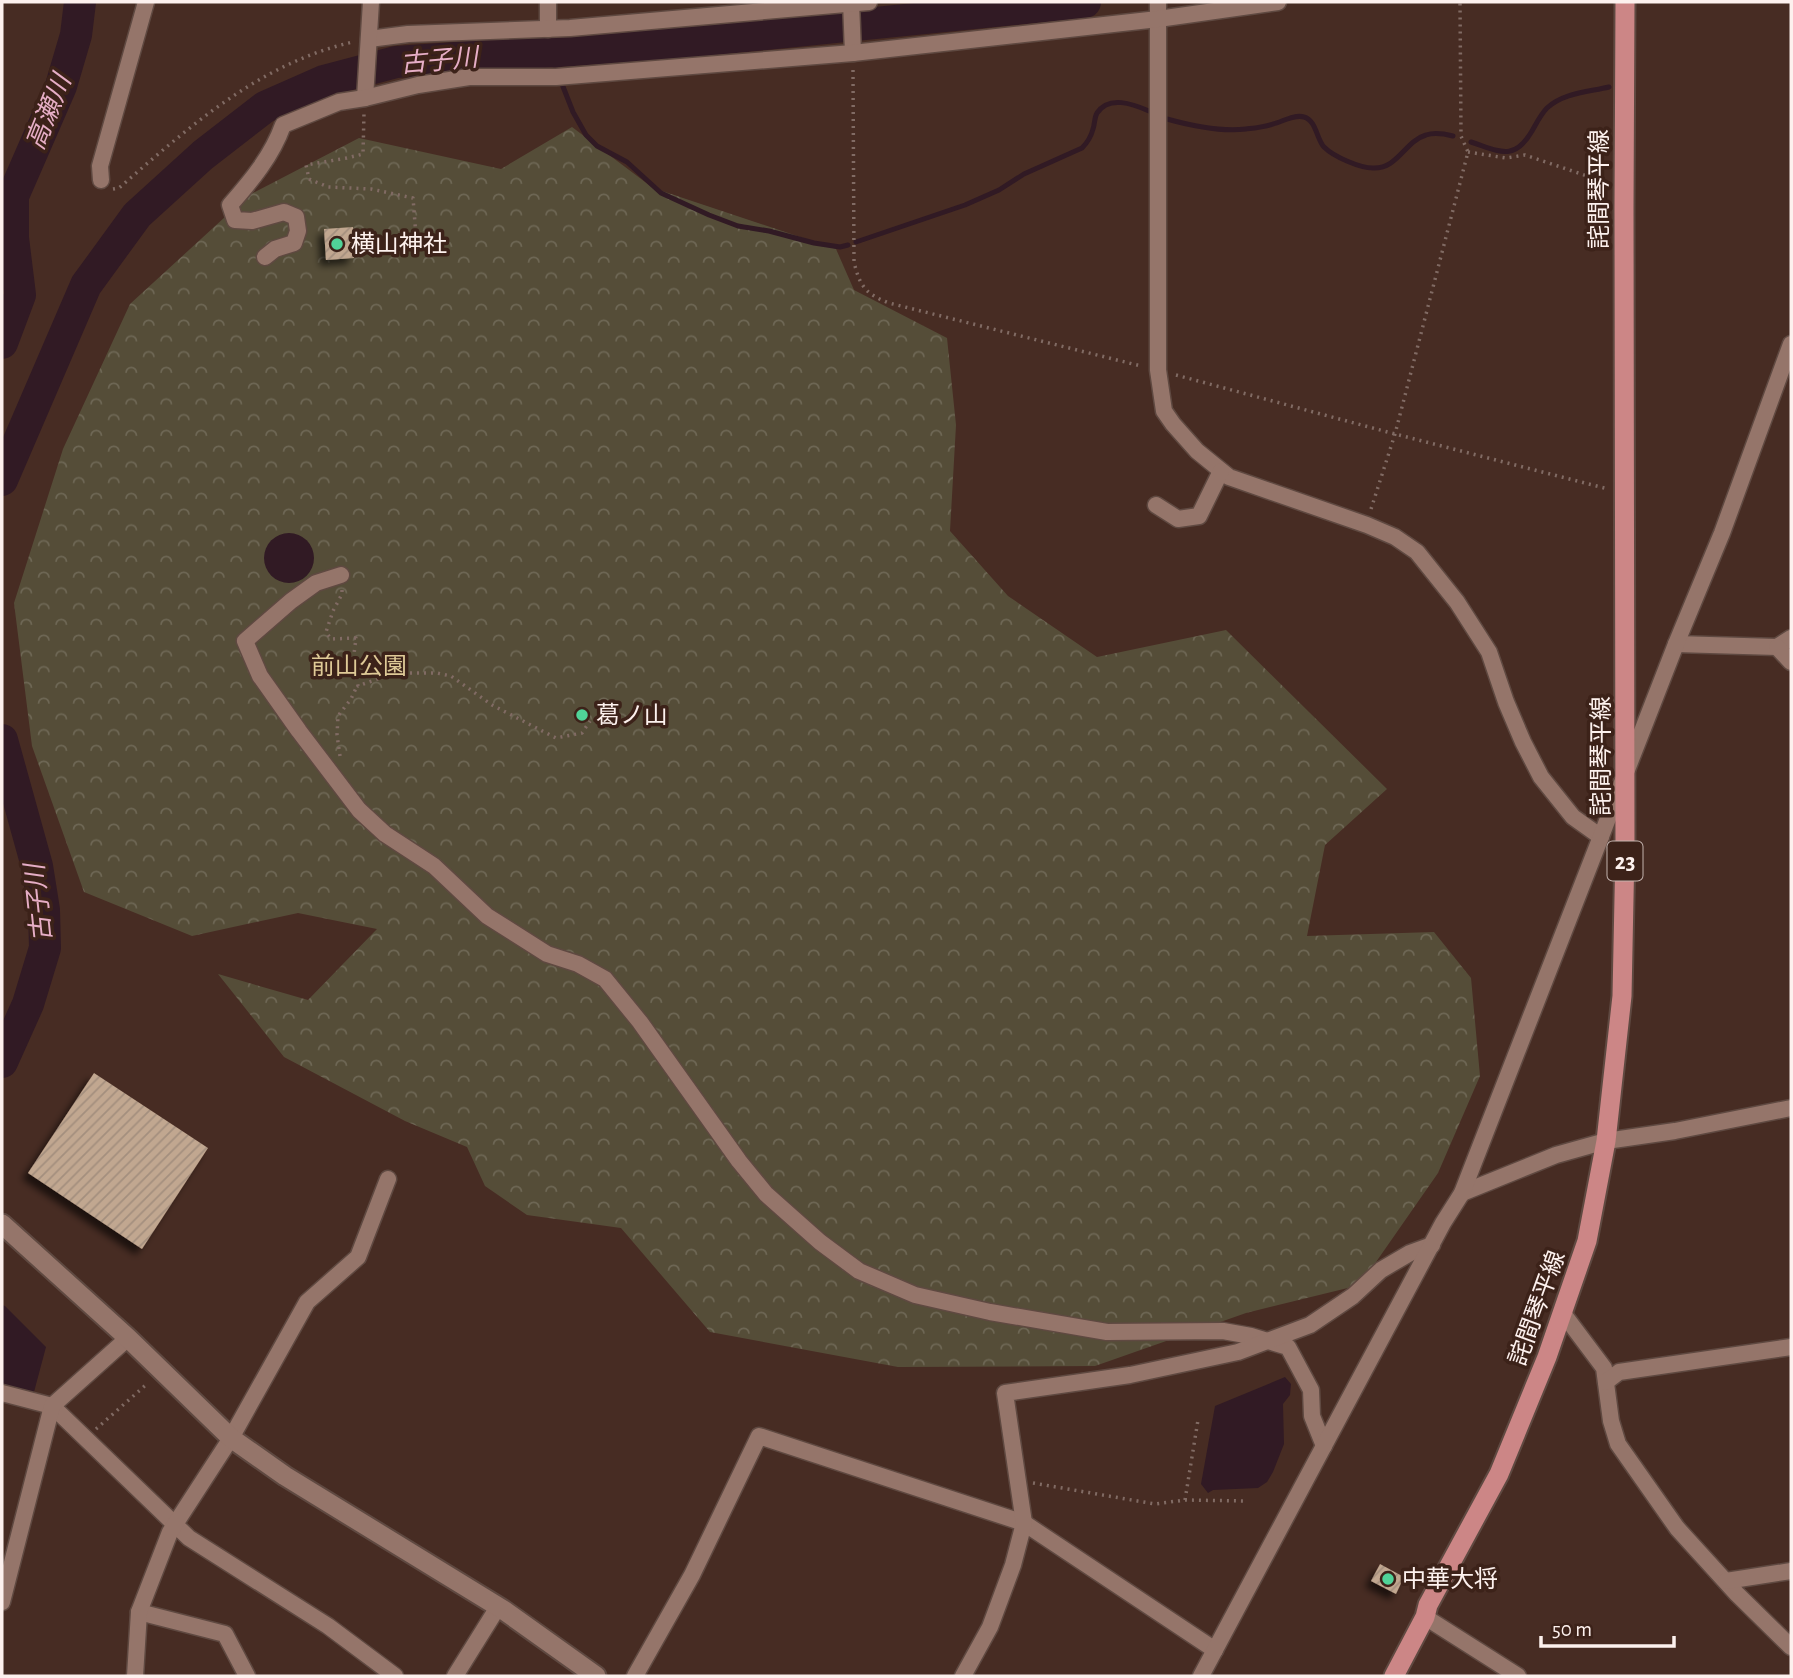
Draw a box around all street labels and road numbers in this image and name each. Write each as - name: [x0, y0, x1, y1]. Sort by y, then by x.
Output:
- street label: 詫間琴平線: [1586, 129, 1612, 249]
- street label: 詫間琴平線: [1588, 696, 1614, 816]
- road number: 23: [1608, 842, 1642, 880]
- street label: 詫間琴平線: [1504, 1247, 1570, 1369]

